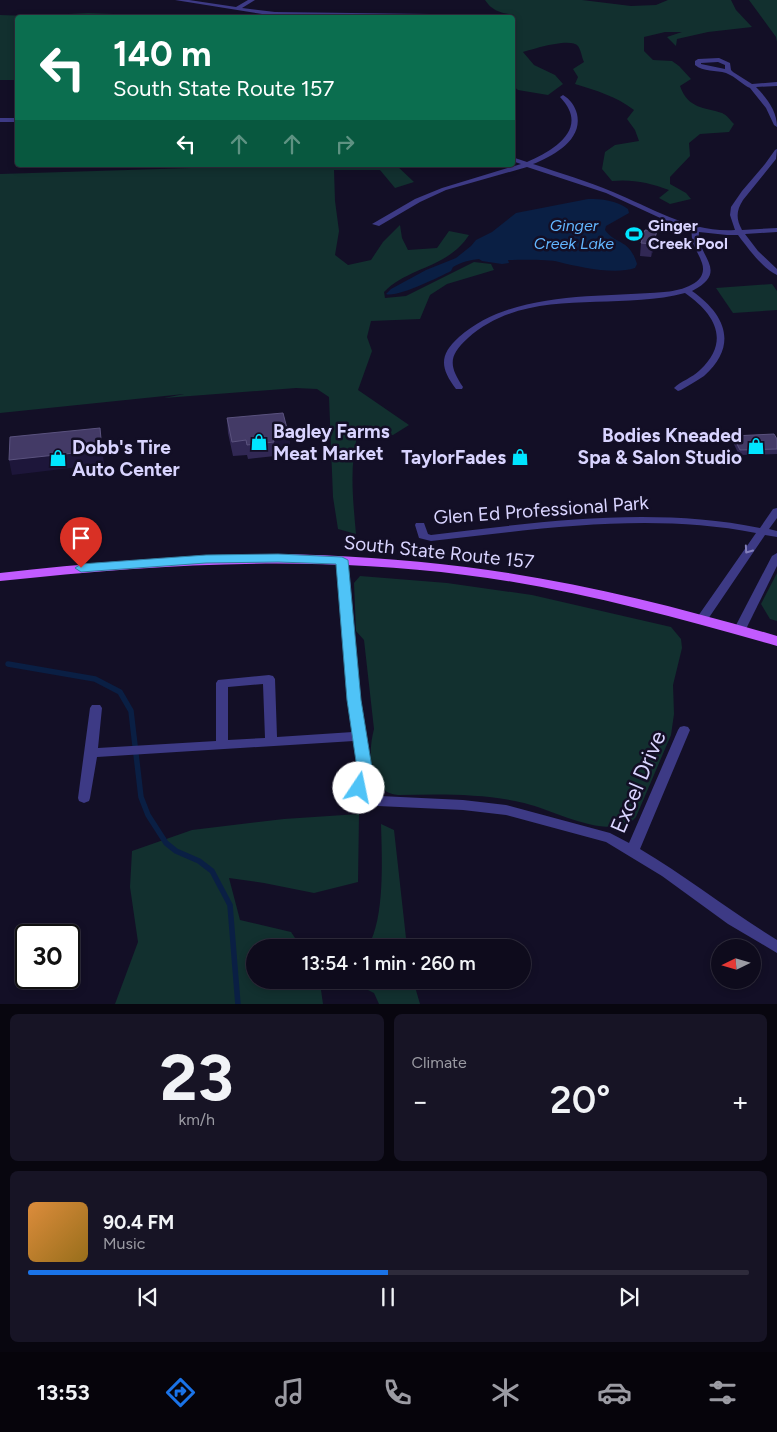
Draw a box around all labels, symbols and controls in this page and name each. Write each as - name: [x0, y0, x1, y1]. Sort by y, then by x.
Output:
- text: 140 m: [113, 33, 211, 75]
- icon: left: [30, 35, 95, 100]
- text: South State Route 157: [113, 75, 334, 102]
- icon: left: [172, 130, 200, 158]
- icon: ahead: [225, 130, 253, 158]
- icon: ahead: [278, 130, 306, 158]
- icon: right: [331, 130, 359, 158]
- water label: Ginger Creek Lake: [534, 216, 614, 253]
- place label: Ginger Creek Pool: [648, 216, 728, 253]
- sports icon: Ginger Creek Pool: [624, 224, 644, 244]
- place label: Bagley Farms Meat Market: [273, 420, 390, 465]
- place label: Bodies Kneaded Spa & Salon Studio: [578, 424, 742, 469]
- shop icon: Bagley Farms Meat Market: [249, 432, 269, 452]
- place label: Dobb's Tire Auto Center: [72, 436, 180, 481]
- shop icon: Bodies Kneaded Spa & Salon Studio: [746, 436, 766, 456]
- place label: TaylorFades: [401, 446, 506, 469]
- shop icon: TaylorFades: [510, 447, 530, 467]
- shop icon: Dobb's Tire Auto Center: [48, 448, 68, 468]
- street label: Glen Ed Professional Park: [433, 491, 650, 529]
- pin: [60, 517, 102, 568]
- icon: arrive: [67, 524, 95, 552]
- street label: South State Route 157: [343, 531, 535, 573]
- one-way arrow: [745, 544, 754, 554]
- street label: Excel Drive: [604, 727, 672, 837]
- position arrow: [332, 761, 384, 813]
- speed limit sign: 30: [15, 924, 80, 989]
- north arrow: [711, 939, 761, 989]
- map controls: [711, 939, 761, 989]
- text: 13:54 · 1 min · 260 m: [301, 952, 476, 975]
- text: 23: [160, 1038, 234, 1116]
- text: Climate: [412, 1053, 467, 1072]
- text: 20°: [550, 1077, 610, 1123]
- text: −: [412, 1084, 429, 1118]
- text: +: [732, 1084, 749, 1118]
- text: km/h: [178, 1110, 215, 1129]
- text: 90.4 FM: [103, 1211, 174, 1234]
- text: Music: [103, 1234, 145, 1253]
- icon: previous: [134, 1283, 162, 1311]
- icon: pause: [374, 1283, 402, 1311]
- icon: next: [615, 1283, 643, 1311]
- icon: directions: [163, 1375, 198, 1410]
- icon: music: [272, 1375, 307, 1410]
- icon: phone: [380, 1375, 415, 1410]
- icon: climate: [488, 1375, 523, 1410]
- icon: car: [597, 1375, 632, 1410]
- icon: filters: [705, 1375, 740, 1410]
- text: 13:53: [37, 1379, 90, 1406]

